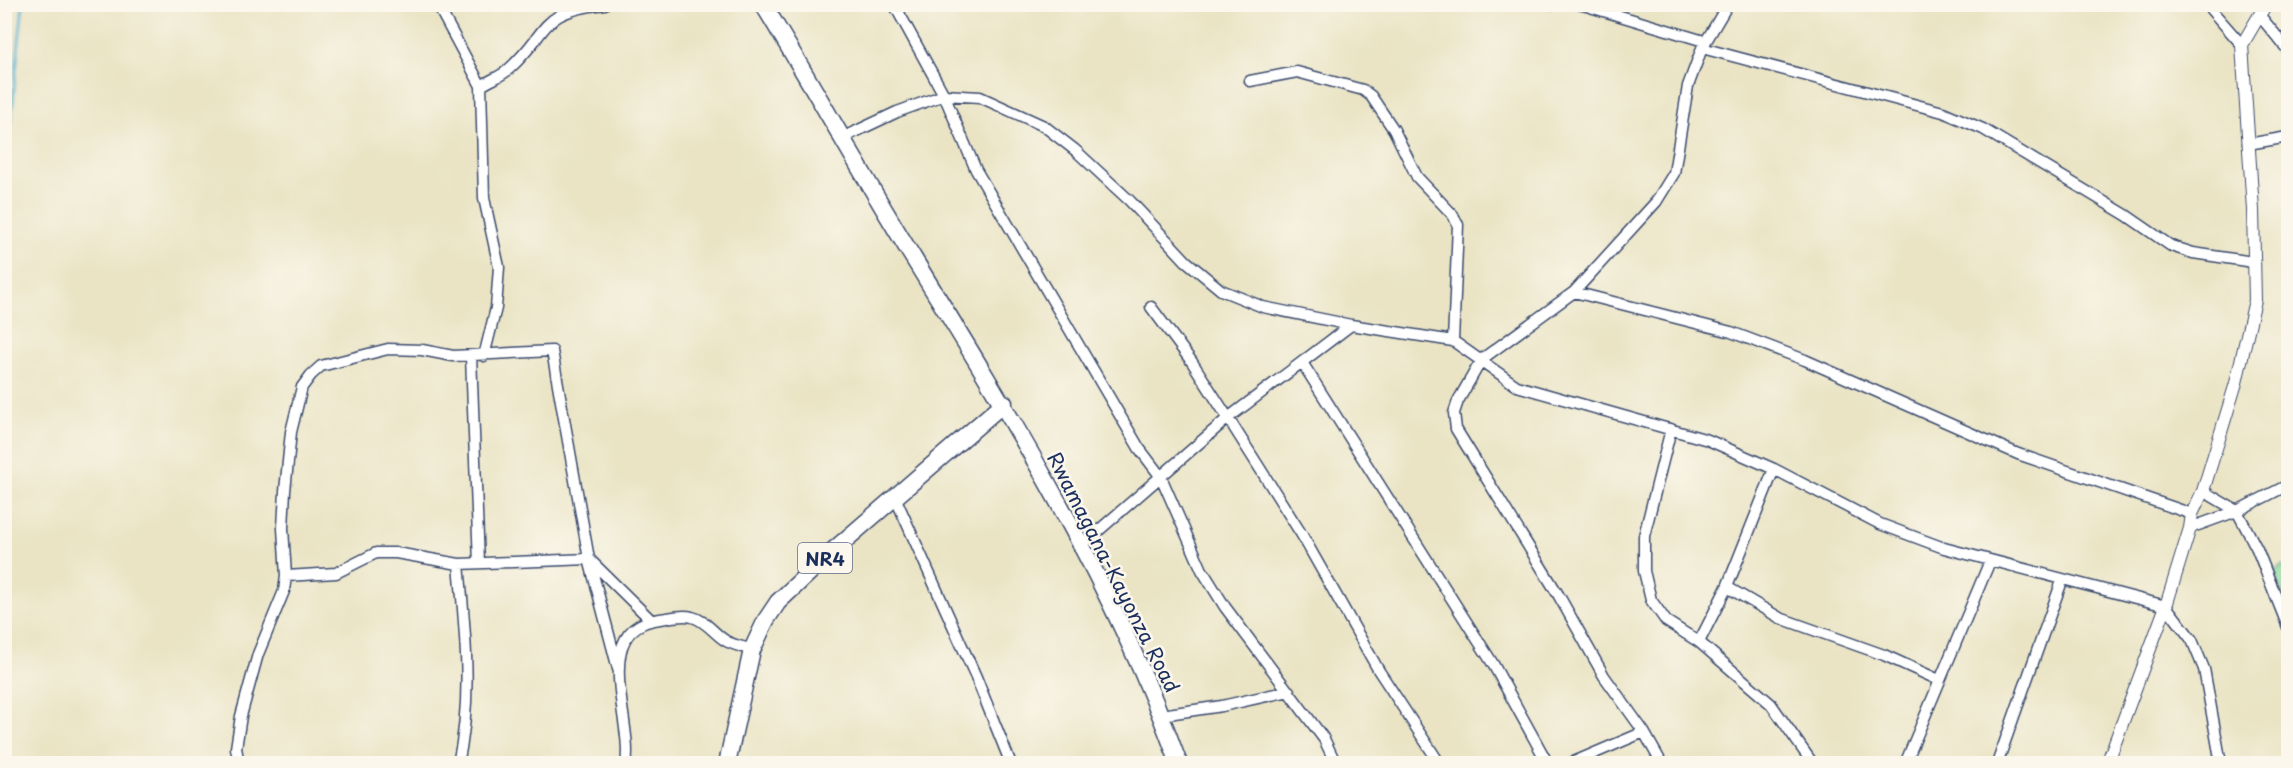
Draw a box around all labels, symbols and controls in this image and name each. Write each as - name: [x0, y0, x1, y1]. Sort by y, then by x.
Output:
- street label: Rwamagana-Kayonza Road: [1040, 446, 1188, 698]
- road number: NR4: [798, 543, 852, 573]

